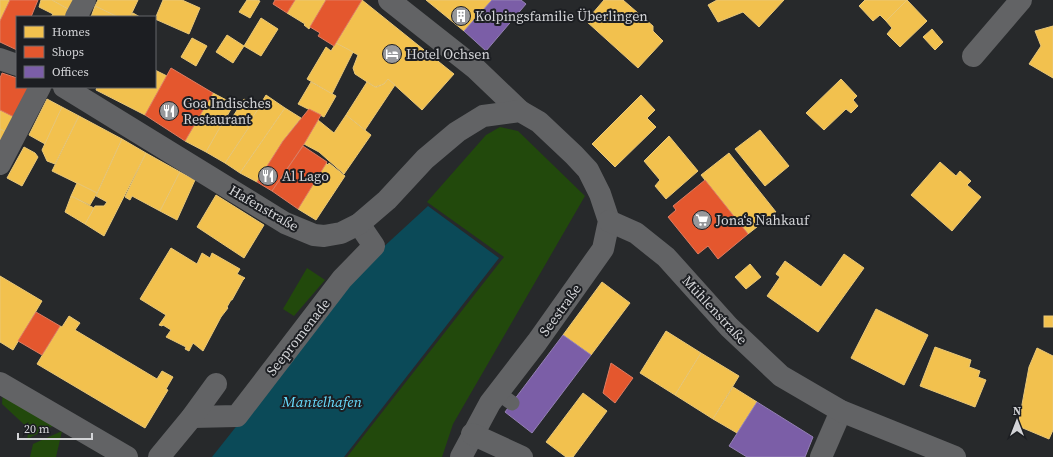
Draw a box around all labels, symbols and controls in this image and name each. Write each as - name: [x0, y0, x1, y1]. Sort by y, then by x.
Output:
- building icon: Kolpingsfamilie Überlingen: [450, 5, 472, 27]
- place label: Kolpingsfamilie Überlingen: [475, 6, 648, 26]
- legend: [16, 16, 156, 88]
- text: Homes: [52, 24, 90, 40]
- hotel icon: Hotel Ochsen: [381, 43, 403, 65]
- text: Shops: [52, 44, 84, 60]
- place label: Hotel Ochsen: [406, 44, 490, 64]
- text: Offices: [52, 64, 89, 80]
- place label: Goa Indisches Restaurant: [183, 93, 271, 129]
- restaurant icon: Goa Indisches Restaurant: [158, 100, 180, 122]
- restaurant icon: Al Lago: [257, 165, 279, 187]
- place label: Al Lago: [282, 166, 329, 186]
- street label: Hafenstraße: [226, 180, 302, 236]
- supermarket icon: Jona‘s Nahkauf: [691, 209, 713, 231]
- place label: Jona‘s Nahkauf: [715, 210, 810, 230]
- street label: Mühlenstraße: [678, 271, 752, 349]
- street label: Seestraße: [534, 280, 586, 340]
- street label: Seepromenade: [261, 294, 335, 380]
- water label: Mantelhafen: [281, 391, 362, 412]
- north arrow: [997, 401, 1037, 441]
- text: N: [1013, 404, 1021, 419]
- scale bar: [18, 415, 92, 441]
- text: 20 m: [24, 421, 50, 437]

